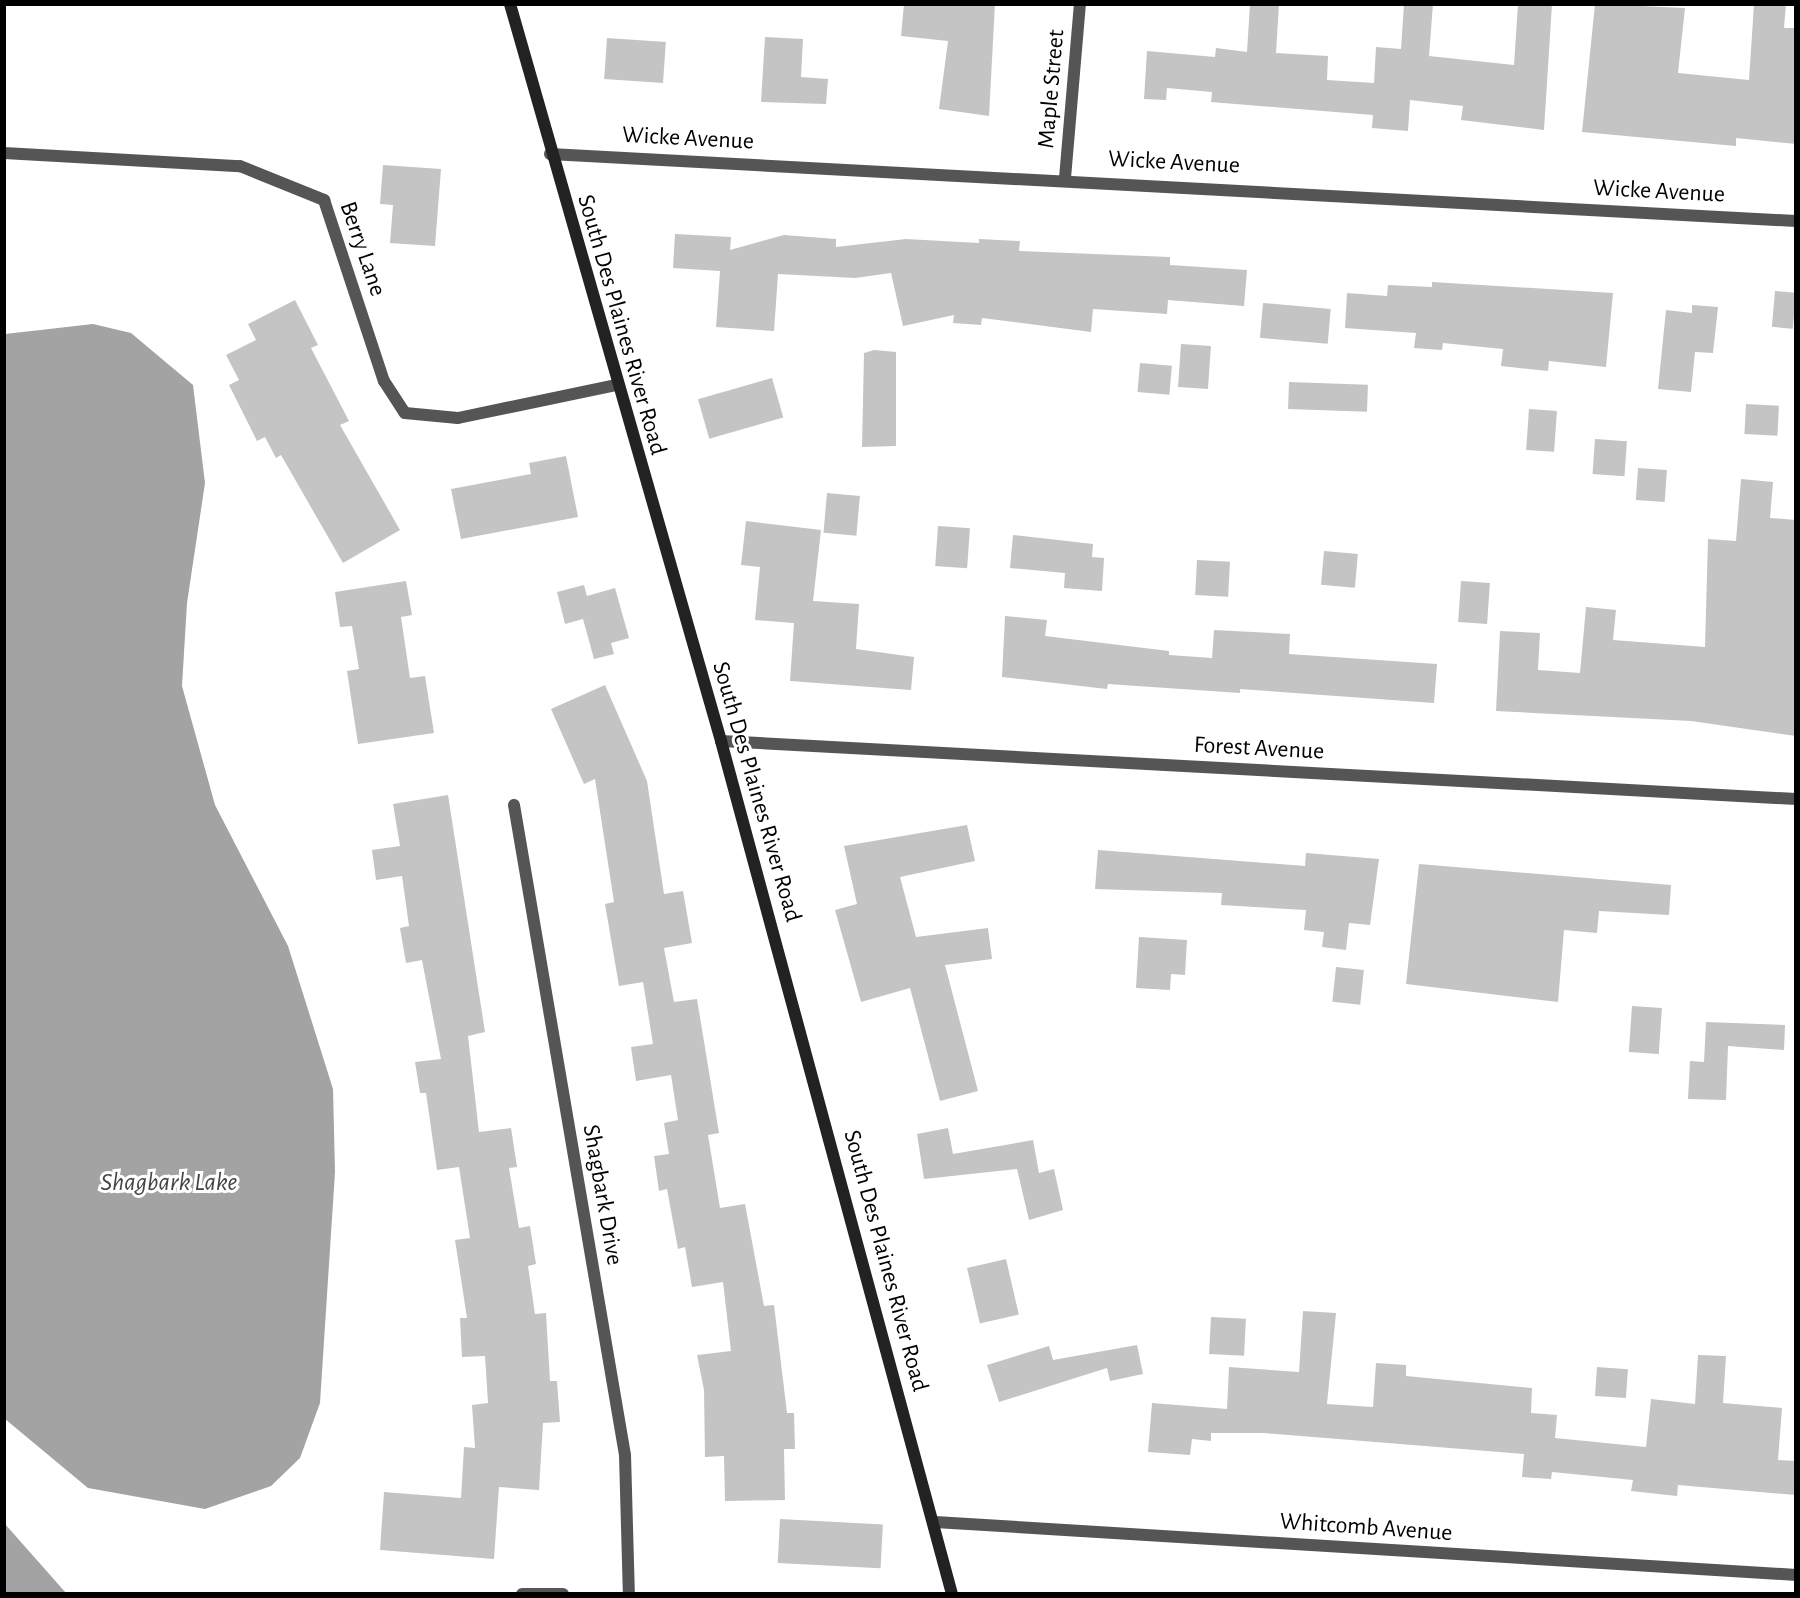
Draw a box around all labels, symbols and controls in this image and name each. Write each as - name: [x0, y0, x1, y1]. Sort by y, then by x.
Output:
- street label: Maple Street: [1032, 28, 1072, 150]
- street label: Wicke Avenue: [621, 121, 755, 157]
- street label: Wicke Avenue: [1107, 145, 1241, 181]
- street label: Wicke Avenue: [1592, 174, 1726, 210]
- street label: South Des Plaines River Road: [570, 192, 672, 458]
- street label: Berry Lane: [332, 198, 392, 300]
- street label: South Des Plaines River Road: [705, 659, 807, 925]
- street label: Forest Avenue: [1193, 731, 1325, 767]
- street label: Shagbark Drive: [575, 1123, 629, 1267]
- street label: South Des Plaines River Road: [836, 1127, 934, 1395]
- water label: Shagbark Lake: [101, 1167, 237, 1199]
- street label: Whitcomb Avenue: [1279, 1508, 1453, 1548]

